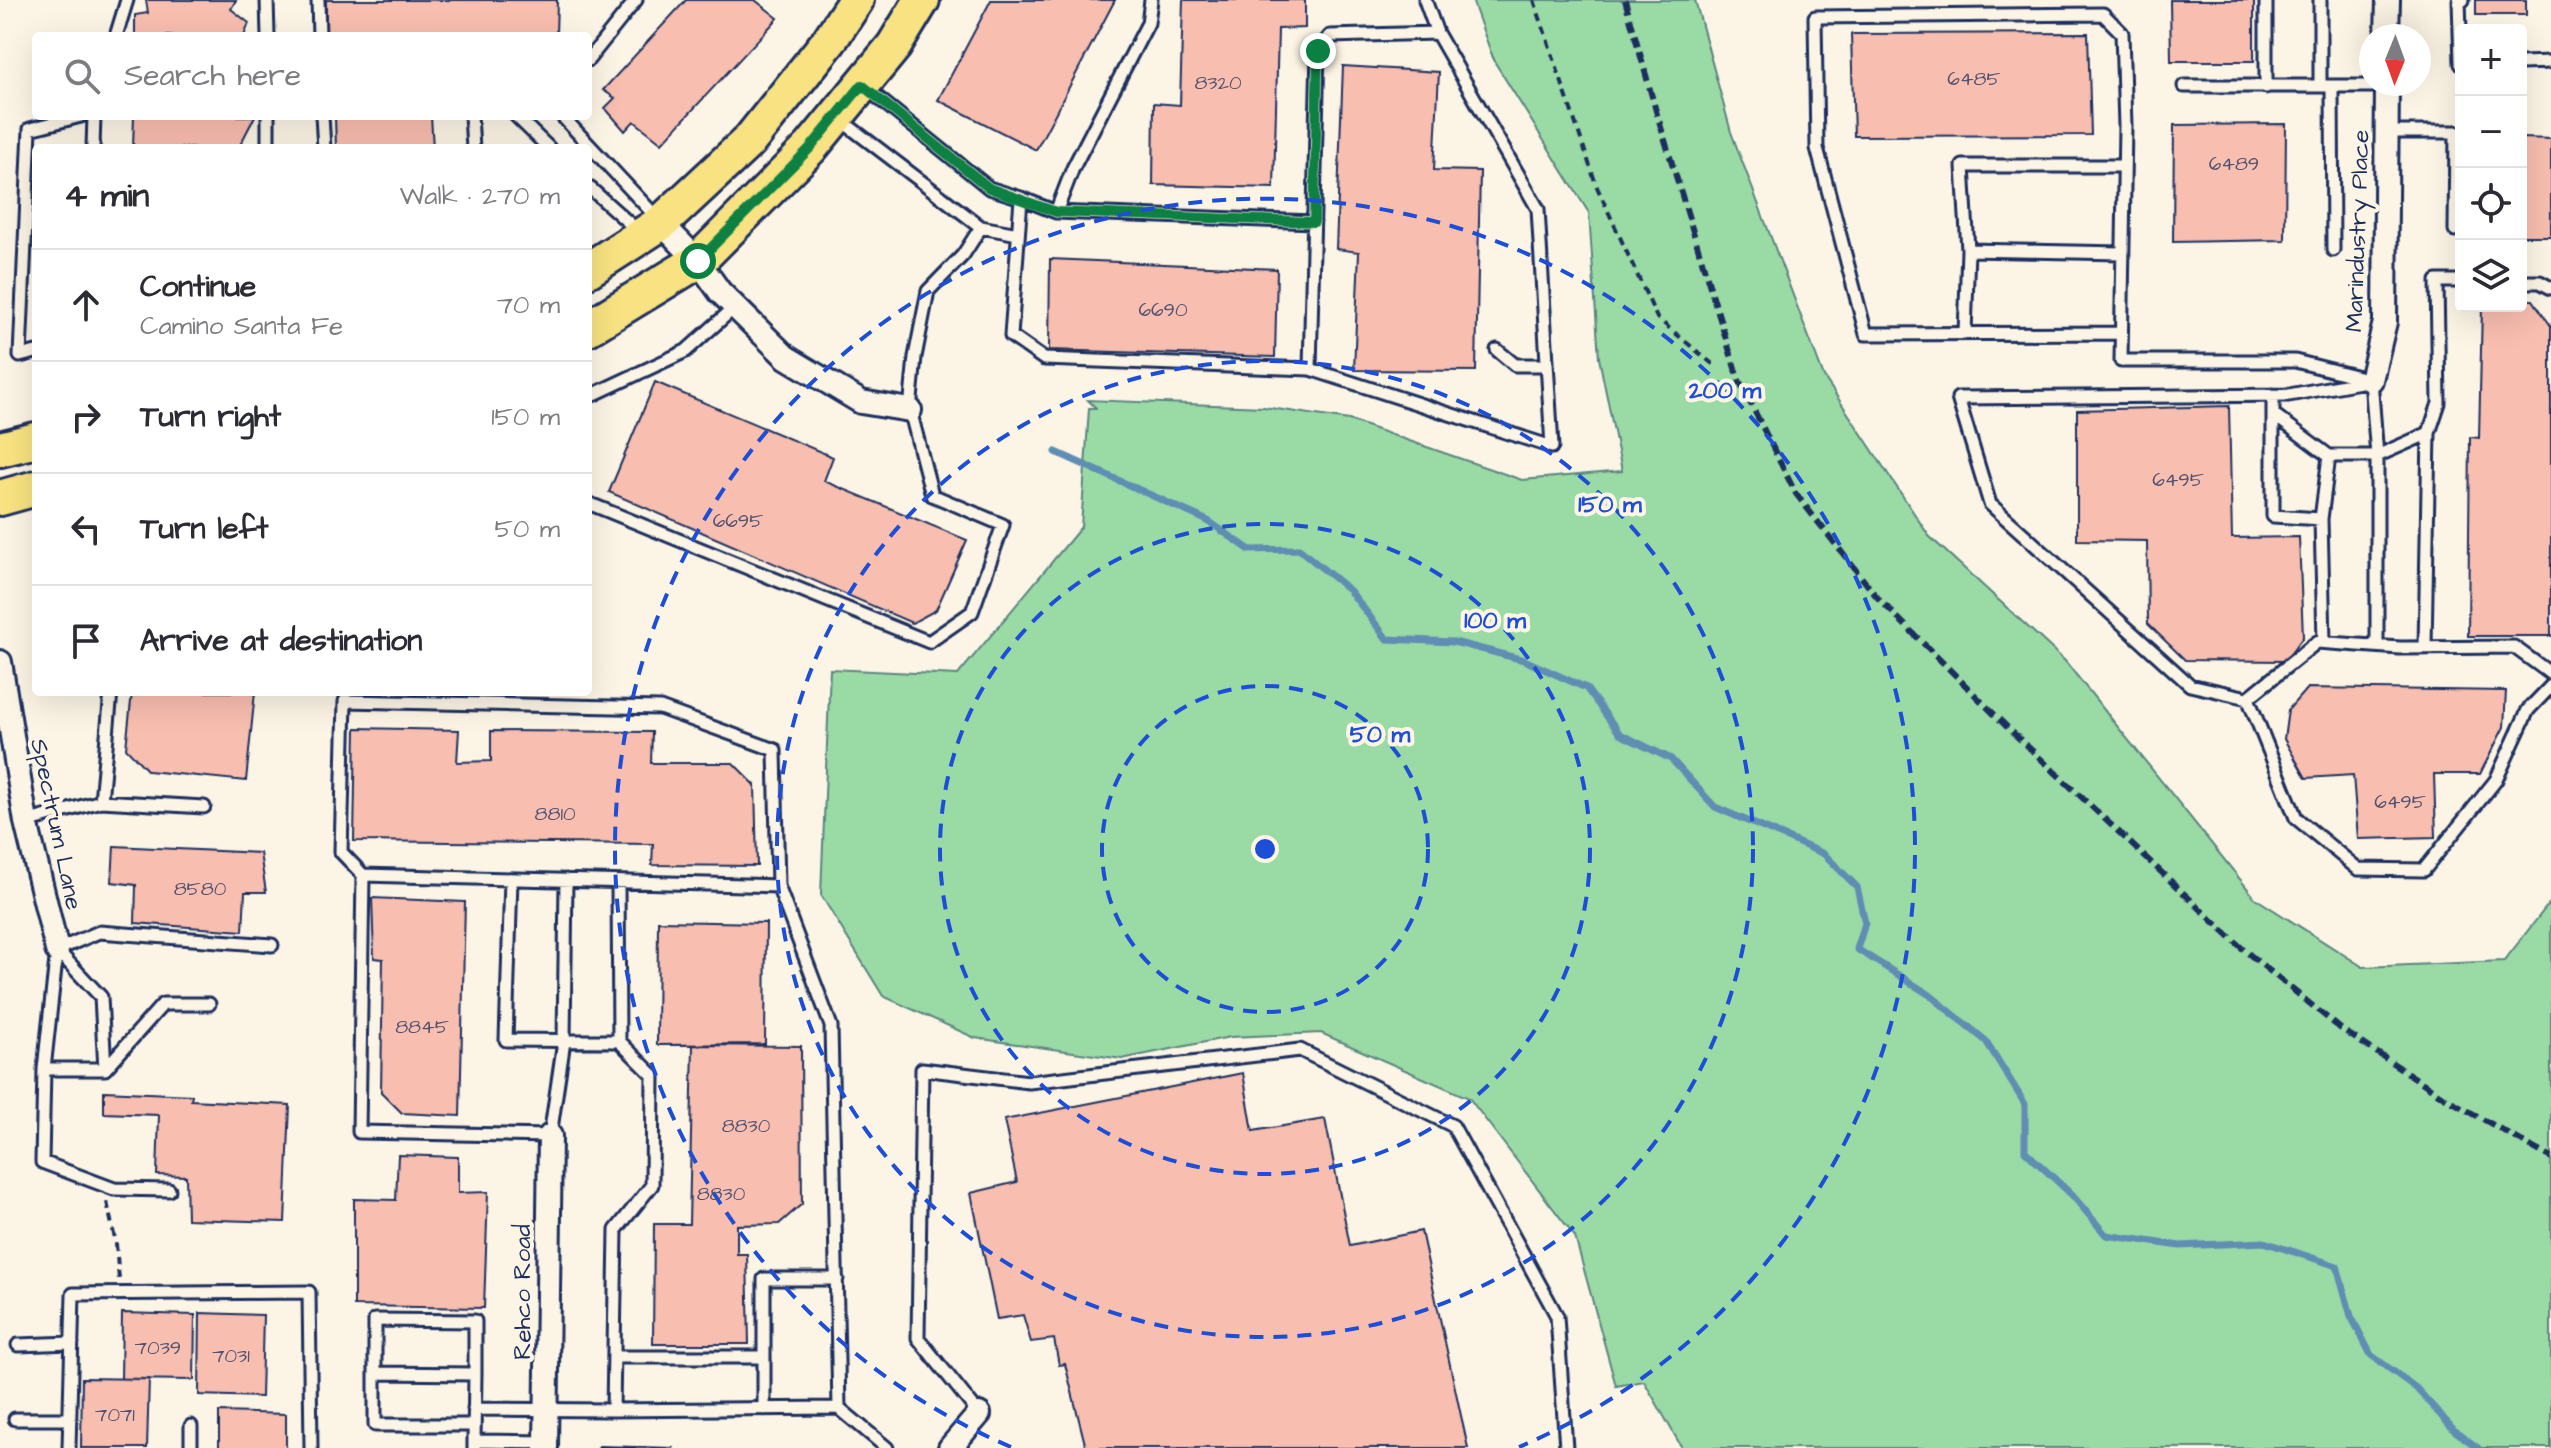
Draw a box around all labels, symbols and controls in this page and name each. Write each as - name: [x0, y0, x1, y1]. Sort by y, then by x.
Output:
- north arrow: [2359, 24, 2431, 96]
- map controls: [2455, 24, 2527, 312]
- button: +: [2455, 24, 2527, 96]
- search box: [32, 32, 592, 120]
- route end: [1300, 33, 1336, 69]
- icon: search: [60, 54, 104, 98]
- text: Search here: [124, 55, 301, 97]
- house number: 6485: [1947, 65, 2001, 93]
- house number: 8320: [1194, 69, 1242, 97]
- button: −: [2455, 96, 2527, 168]
- street label: Marindustry Place: [2337, 129, 2380, 333]
- house number: 6489: [2209, 150, 2259, 178]
- button: locate: [2455, 168, 2527, 240]
- text: 4 min: [64, 172, 149, 220]
- text: Walk · 270 m: [400, 178, 560, 214]
- button: layers: [2455, 240, 2527, 312]
- route start: [680, 243, 716, 279]
- text: Continue: [140, 266, 256, 308]
- icon: ahead: [64, 283, 108, 327]
- text: 70 m: [497, 287, 560, 323]
- house number: 6690: [1138, 296, 1188, 324]
- text: Camino Santa Fe: [140, 308, 343, 344]
- text: 200 m: [1688, 374, 1761, 408]
- icon: right: [64, 395, 108, 439]
- text: Turn right: [140, 396, 281, 438]
- text: 150 m: [491, 399, 560, 435]
- house number: 6495: [2152, 466, 2204, 494]
- text: 150 m: [1578, 488, 1642, 522]
- icon: left: [64, 507, 108, 551]
- house number: 6695: [713, 507, 763, 535]
- text: Turn left: [140, 508, 268, 550]
- text: 50 m: [495, 511, 560, 547]
- text: 100 m: [1464, 604, 1526, 638]
- icon: arrive: [64, 619, 108, 663]
- text: Arrive at destination: [140, 620, 422, 662]
- text: 50 m: [1350, 718, 1411, 752]
- street label: Spectrum Lane: [21, 735, 91, 913]
- house number: 6495: [2374, 788, 2426, 816]
- house number: 8810: [534, 800, 576, 828]
- centre of rings: [1251, 835, 1279, 863]
- house number: 8580: [174, 875, 227, 903]
- house number: 8845: [395, 1013, 449, 1041]
- house number: 8830: [722, 1112, 771, 1140]
- house number: 8830: [697, 1180, 746, 1208]
- street label: Rehco Road: [506, 1224, 540, 1360]
- house number: 7039: [135, 1334, 181, 1362]
- house number: 7031: [212, 1342, 250, 1370]
- house number: 7071: [95, 1401, 135, 1429]

